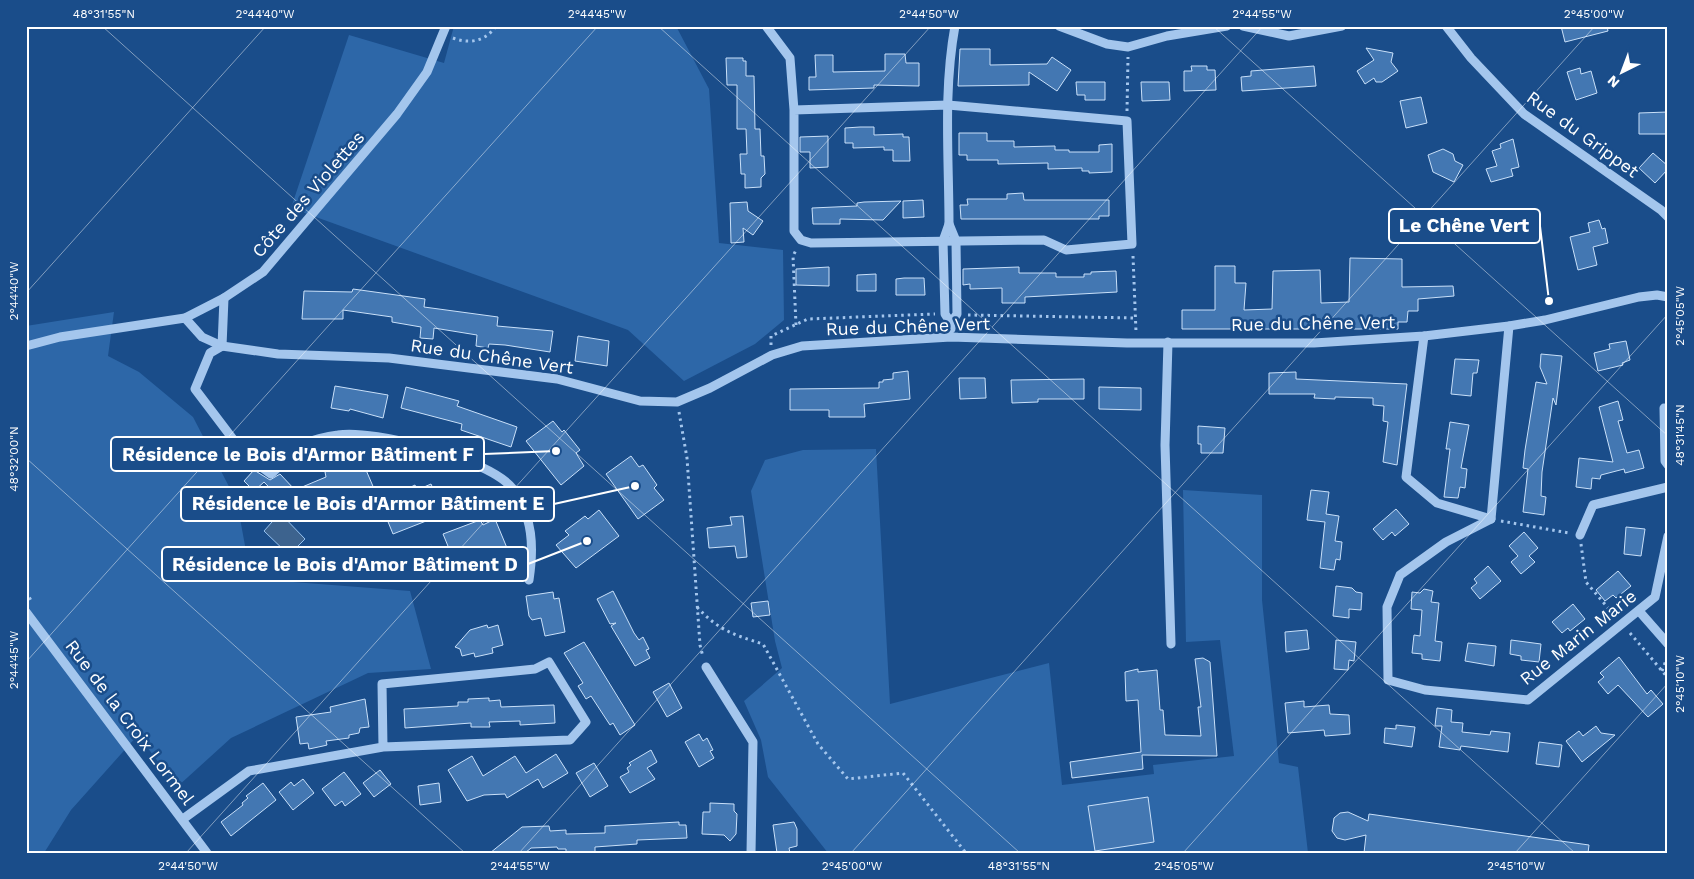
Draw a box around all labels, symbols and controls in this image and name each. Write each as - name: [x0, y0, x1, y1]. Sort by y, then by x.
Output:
- text: 48°31'55"N: [73, 7, 135, 21]
- text: 2°44'40"W: [235, 7, 295, 21]
- text: 2°44'45"W: [568, 7, 627, 21]
- text: 2°44'50"W: [899, 7, 959, 21]
- text: 2°44'55"W: [1232, 7, 1292, 21]
- text: 2°45'00"W: [1564, 7, 1625, 21]
- north arrow: [1596, 48, 1646, 98]
- text: N: [1604, 72, 1623, 91]
- street label: Rue du Grippet: [1523, 86, 1643, 182]
- street label: Côte des Violettes: [247, 127, 369, 261]
- callout: Le Chêne Vert: [1389, 209, 1540, 243]
- text: Le Chêne Vert: [1399, 214, 1530, 237]
- text: 2°44'40"W: [7, 261, 21, 321]
- text: 2°45'05"W: [1673, 285, 1687, 346]
- street label: Rue du Chêne Vert: [1231, 311, 1396, 335]
- street label: Rue du Chêne Vert: [825, 313, 991, 339]
- street label: Rue du Chêne Vert: [409, 334, 575, 378]
- text: 48°31'45"N: [1673, 404, 1687, 466]
- text: 48°32'00"N: [7, 426, 21, 492]
- callout: Résidence le Bois d'Armor Bâtiment F: [111, 437, 484, 471]
- text: Résidence le Bois d'Armor Bâtiment F: [122, 443, 474, 466]
- callout: Résidence le Bois d'Armor Bâtiment E: [181, 487, 554, 521]
- text: Résidence le Bois d'Armor Bâtiment E: [192, 492, 544, 515]
- callout: Résidence le Bois d'Amor Bâtiment D: [162, 547, 528, 581]
- text: Résidence le Bois d'Amor Bâtiment D: [172, 553, 518, 576]
- street label: Rue Marin Marie: [1515, 585, 1641, 689]
- text: 2°44'45"W: [7, 630, 21, 689]
- street label: Rue de la Croix Lormel: [61, 636, 199, 809]
- text: 2°45'10"W: [1673, 655, 1687, 713]
- text: 2°44'50"W: [158, 859, 218, 873]
- text: 2°44'55"W: [490, 859, 550, 873]
- text: 2°45'00"W: [822, 859, 883, 873]
- text: 48°31'55"N: [988, 859, 1050, 873]
- text: 2°45'05"W: [1154, 859, 1215, 873]
- text: 2°45'10"W: [1487, 859, 1545, 873]

